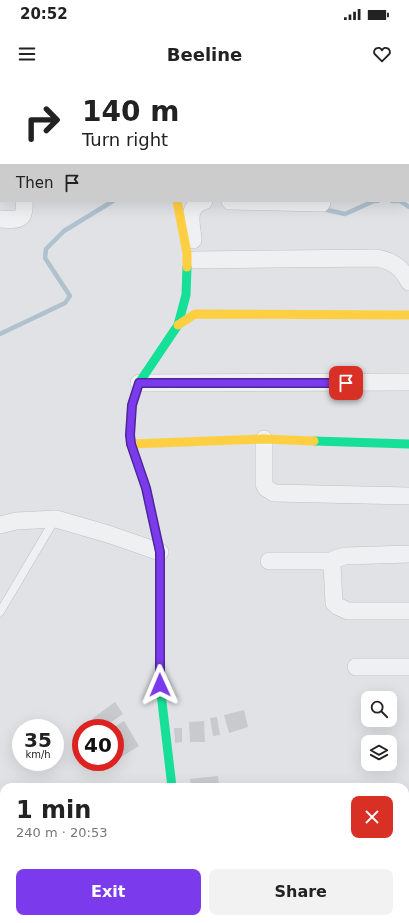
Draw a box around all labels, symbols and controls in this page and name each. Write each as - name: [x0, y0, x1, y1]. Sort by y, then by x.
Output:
- text: 20:52: [20, 5, 68, 23]
- icon: menu: [16, 43, 38, 65]
- icon: heart: [371, 43, 393, 65]
- text: Beeline: [167, 44, 242, 65]
- text: 140 m: [82, 95, 179, 128]
- icon: right: [16, 96, 68, 148]
- text: Turn right: [82, 129, 168, 150]
- icon: arrive: [61, 172, 83, 194]
- text: Then: [16, 174, 53, 192]
- pin: [329, 366, 363, 400]
- icon: arrive: [335, 372, 357, 394]
- position arrow: [139, 664, 181, 706]
- map controls: [361, 691, 397, 771]
- button: search: [361, 691, 397, 727]
- speed limit sign: 40: [72, 719, 124, 771]
- text: 35: [24, 728, 52, 752]
- button: layers: [361, 735, 397, 771]
- text: km/h: [25, 749, 51, 760]
- text: 1 min: [16, 796, 91, 824]
- button: close: [351, 796, 393, 838]
- text: 240 m · 20:53: [16, 825, 107, 840]
- button: Exit: [16, 869, 201, 915]
- button: Share: [209, 869, 393, 915]

